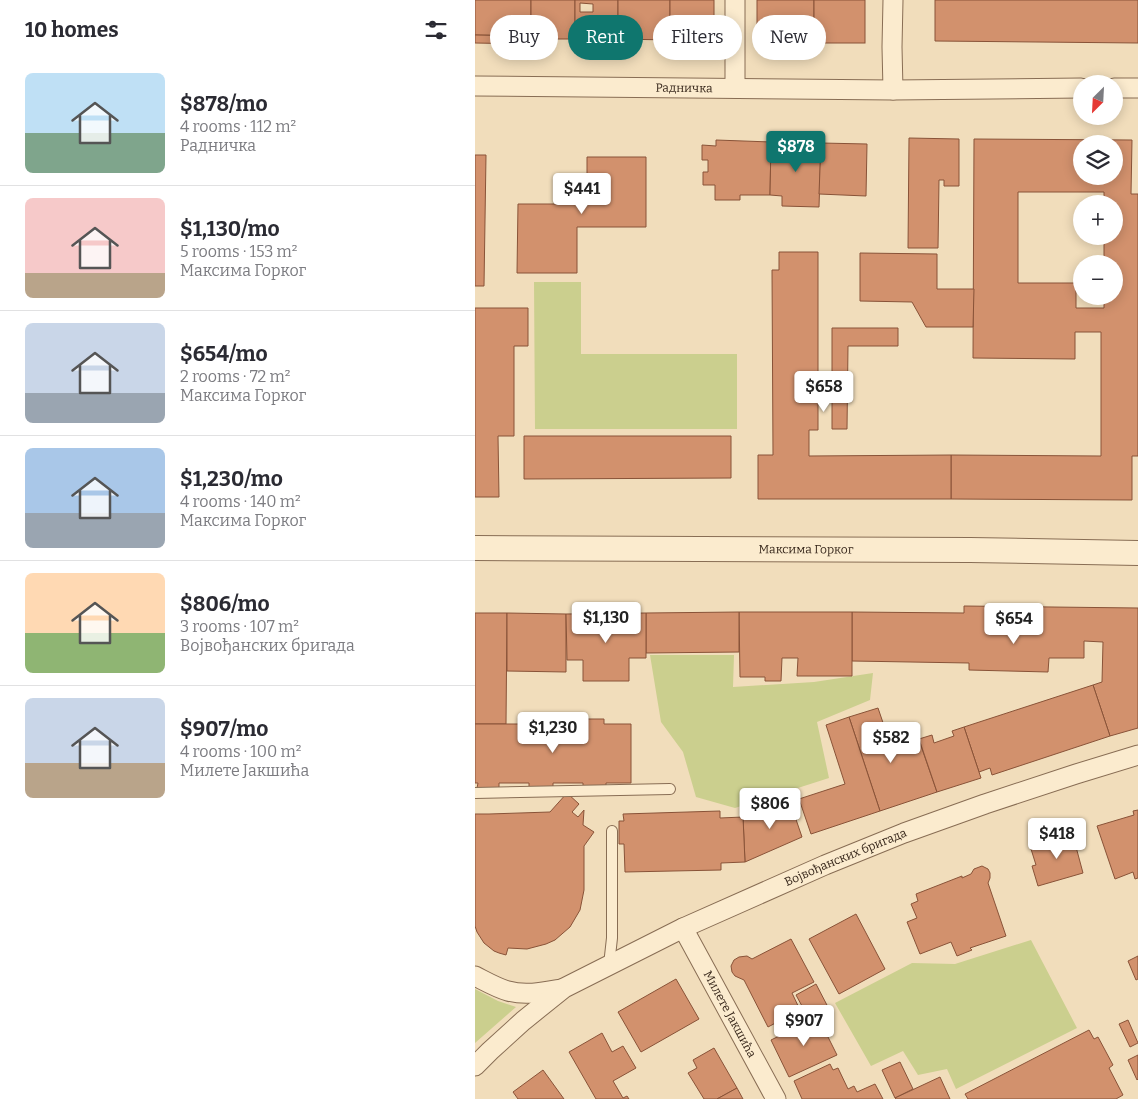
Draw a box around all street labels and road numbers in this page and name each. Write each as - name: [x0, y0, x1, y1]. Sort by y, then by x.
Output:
- street label: Радничка: [655, 81, 713, 95]
- street label: Максима Горког: [759, 542, 854, 557]
- street label: Војвођанских бригада: [782, 825, 909, 889]
- street label: Милете Јакшића: [701, 968, 759, 1060]

